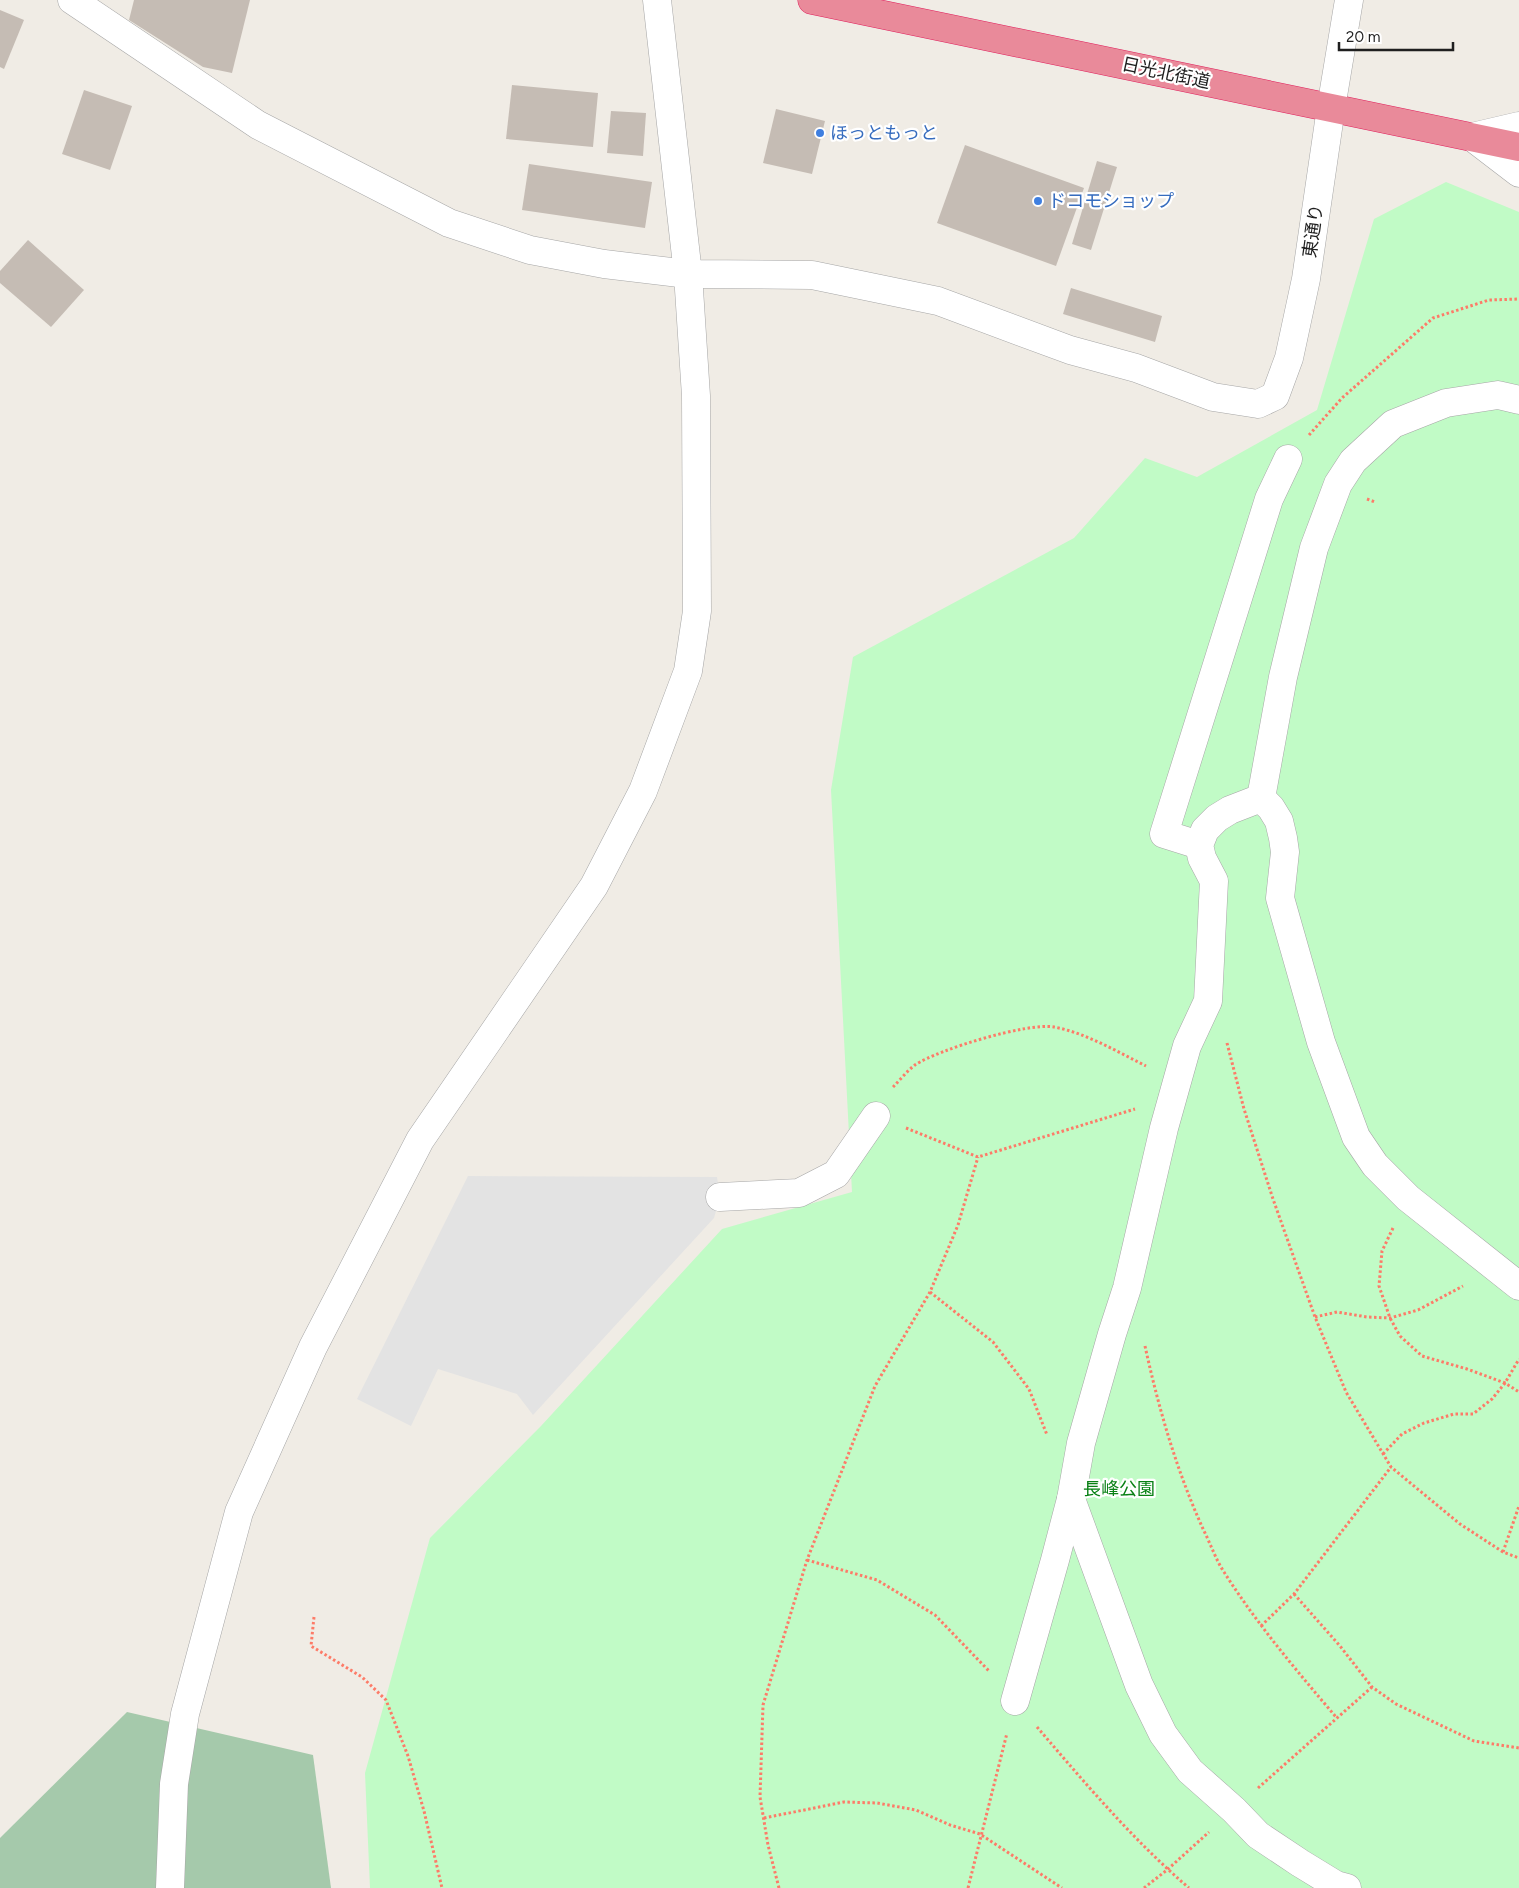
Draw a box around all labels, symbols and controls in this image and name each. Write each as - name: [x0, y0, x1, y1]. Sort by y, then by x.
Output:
- scale bar: [1339, 20, 1453, 52]
- text: 20 m: [1346, 28, 1380, 46]
- street label: 日光北街道: [1120, 53, 1212, 93]
- place label: ほっともっと: [830, 122, 938, 144]
- marker: ほっともっと: [814, 127, 826, 139]
- place label: ドコモショップ: [1048, 190, 1174, 212]
- marker: ドコモショップ: [1032, 195, 1044, 207]
- street label: 東通り: [1298, 203, 1328, 259]
- park label: 長峰公園: [1083, 1478, 1155, 1500]

